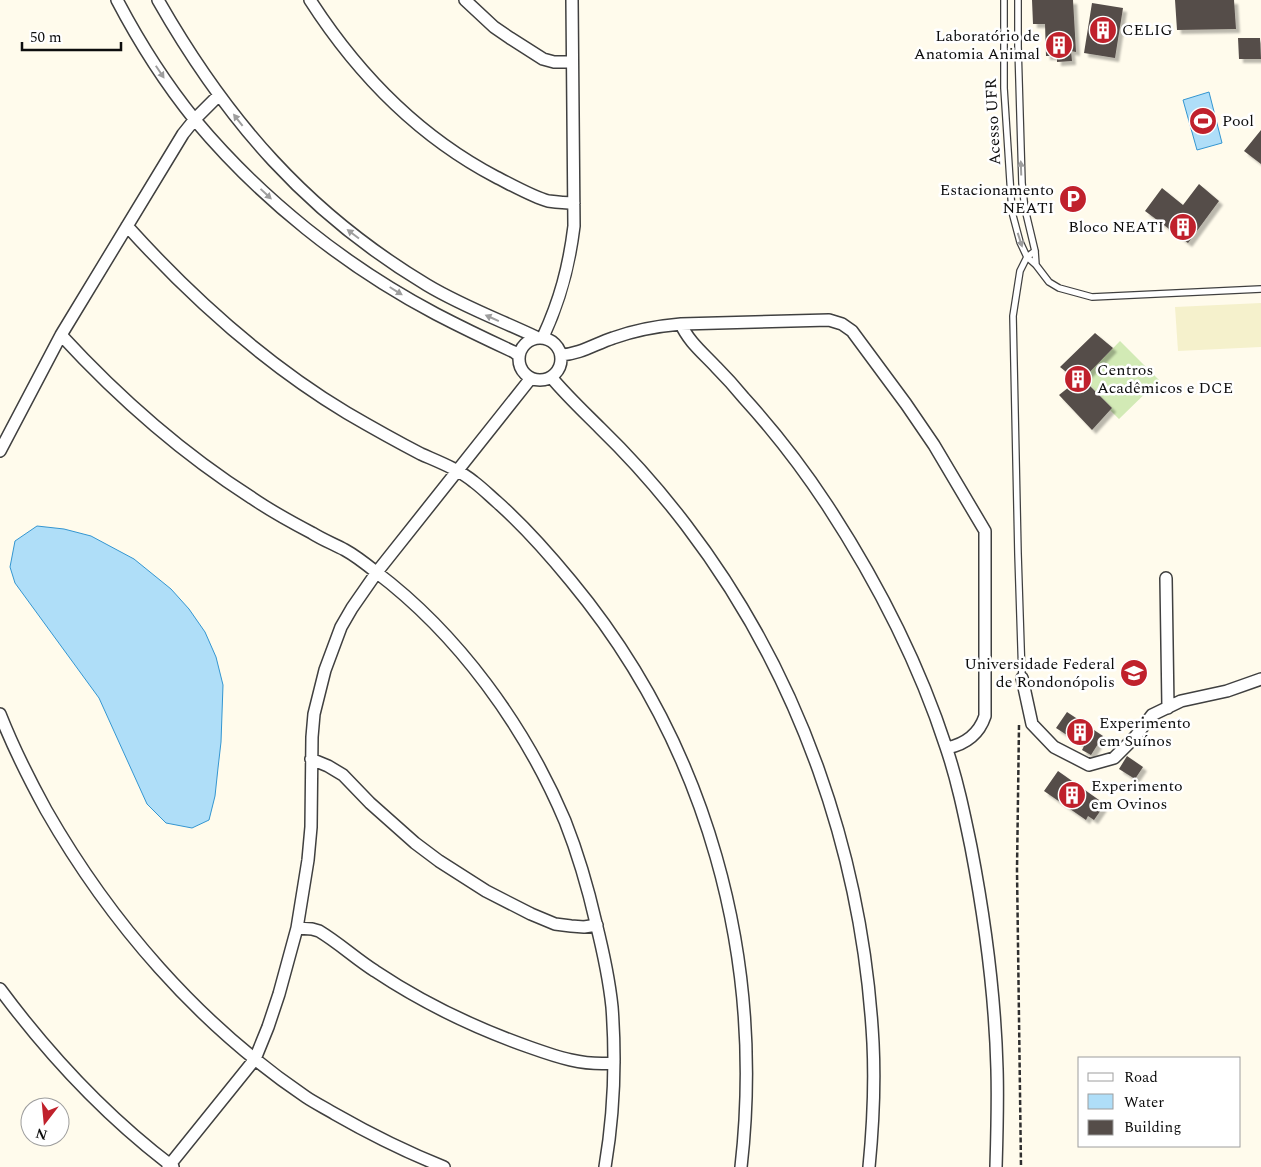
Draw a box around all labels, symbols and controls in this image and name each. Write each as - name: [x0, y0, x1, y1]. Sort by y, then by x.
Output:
- building icon: CELIG: [1088, 15, 1118, 45]
- place label: CELIG: [1122, 18, 1173, 42]
- scale bar: [22, 20, 121, 52]
- place label: Laboratório de Anatomia Animal: [914, 24, 1040, 66]
- text: 50 m: [30, 26, 62, 49]
- building icon: Laboratório de Anatomia Animal: [1044, 30, 1074, 60]
- one-way arrow: [155, 65, 165, 79]
- street label: Acesso UFR: [979, 78, 1007, 166]
- sports icon: Pool: [1188, 106, 1218, 136]
- place label: Pool: [1222, 109, 1254, 133]
- one-way arrow: [232, 114, 243, 127]
- one-way arrow: [1017, 160, 1025, 176]
- place label: Estacionamento NEATI: [940, 178, 1054, 220]
- parking icon: Estacionamento NEATI: [1058, 184, 1088, 214]
- one-way arrow: [260, 188, 272, 200]
- building icon: Bloco NEATI: [1168, 212, 1198, 242]
- place label: Bloco NEATI: [1068, 215, 1164, 239]
- one-way arrow: [347, 229, 360, 240]
- one-way arrow: [1016, 233, 1024, 248]
- one-way arrow: [390, 287, 403, 296]
- one-way arrow: [485, 313, 499, 321]
- place label: Centros Acadêmicos e DCE: [1097, 358, 1233, 400]
- building icon: Centros Acadêmicos e DCE: [1063, 364, 1093, 394]
- place label: Universidade Federal de Rondonópolis: [964, 652, 1115, 694]
- school or university icon: Universidade Federal de Rondonópolis: [1119, 658, 1149, 688]
- place label: Experimento em Suínos: [1099, 711, 1191, 753]
- building icon: Experimento em Suínos: [1065, 717, 1095, 747]
- place label: Experimento em Ovinos: [1091, 774, 1183, 816]
- building icon: Experimento em Ovinos: [1057, 780, 1087, 810]
- legend: [1078, 1057, 1241, 1147]
- text: Road: [1124, 1066, 1158, 1089]
- text: Water: [1124, 1091, 1164, 1114]
- north arrow: [20, 1097, 70, 1147]
- text: Building: [1124, 1116, 1181, 1139]
- text: N: [33, 1122, 50, 1146]

